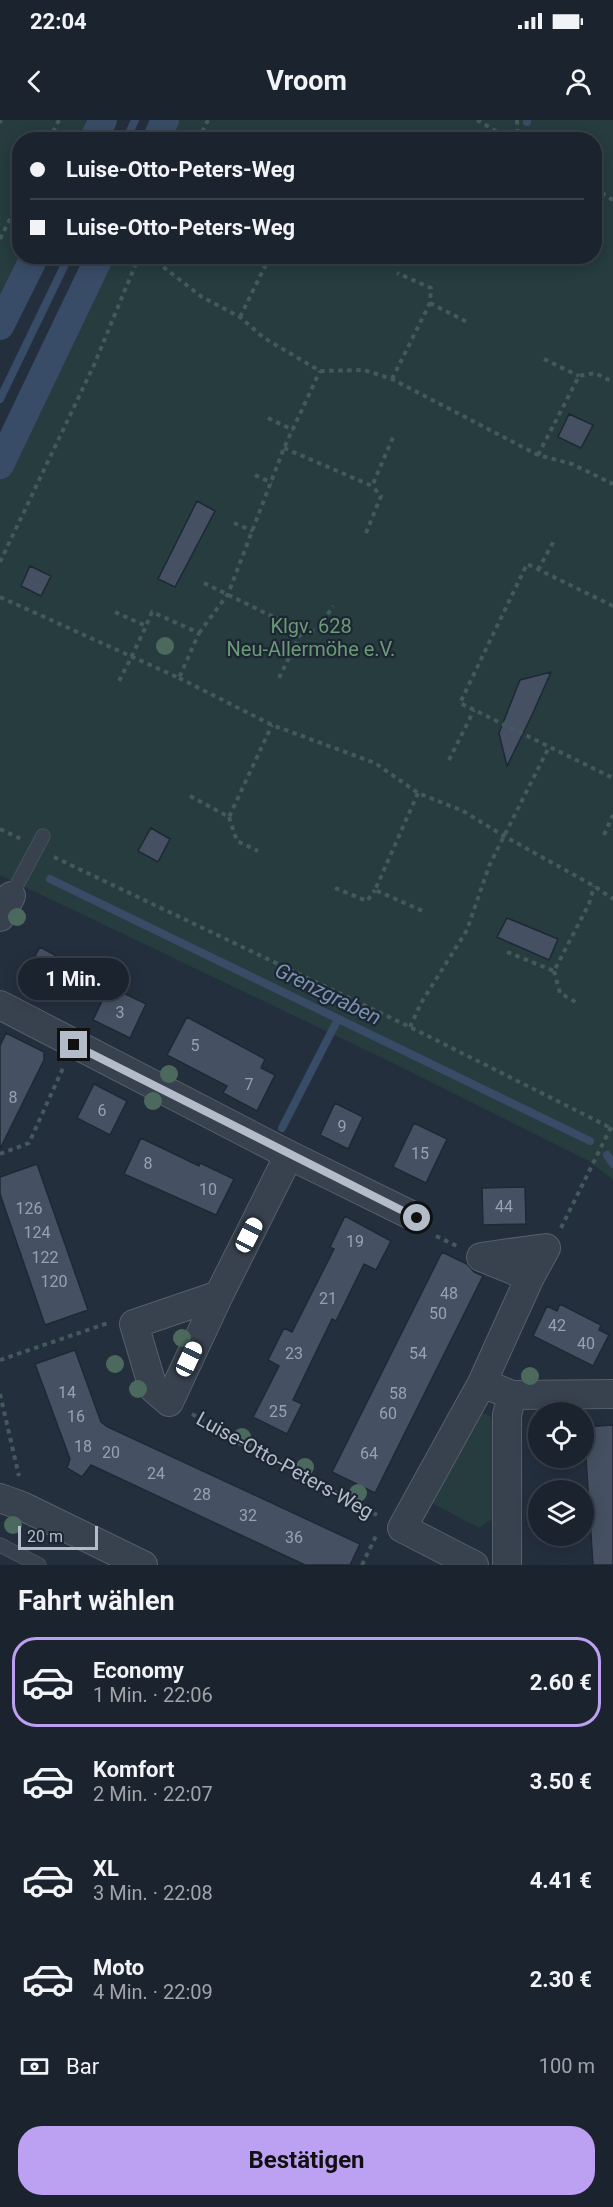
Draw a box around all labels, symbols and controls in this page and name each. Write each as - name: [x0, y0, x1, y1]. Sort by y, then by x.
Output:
- text: 22:04: [30, 9, 87, 34]
- icon: back: [18, 65, 51, 98]
- text: Vroom: [266, 65, 347, 97]
- icon: person: [562, 65, 595, 98]
- text: Luise-Otto-Peters-Weg: [66, 157, 295, 182]
- text: Luise-Otto-Peters-Weg: [66, 215, 295, 240]
- park label: Klgv. 628 Neu-Allermöhe e.V.: [227, 614, 395, 661]
- callout: 1 Min.: [19, 958, 130, 1000]
- water label: Grenzgraben: [271, 958, 385, 1030]
- text: 1 Min.: [45, 967, 102, 991]
- house number: 3: [116, 1003, 125, 1022]
- route end: [60, 1031, 87, 1058]
- house number: 5: [191, 1036, 200, 1055]
- house number: 7: [245, 1075, 254, 1094]
- house number: 8: [9, 1088, 18, 1107]
- house number: 6: [98, 1101, 107, 1120]
- house number: 9: [338, 1117, 347, 1136]
- house number: 15: [411, 1144, 429, 1163]
- house number: 8: [144, 1154, 153, 1173]
- house number: 10: [199, 1180, 217, 1199]
- house number: 44: [495, 1197, 513, 1216]
- house number: 126: [16, 1199, 42, 1218]
- route start: [403, 1204, 430, 1231]
- car: [233, 1215, 265, 1255]
- house number: 124: [24, 1223, 50, 1242]
- house number: 19: [346, 1232, 364, 1251]
- house number: 122: [32, 1248, 58, 1267]
- house number: 120: [41, 1272, 67, 1291]
- house number: 48: [440, 1284, 458, 1303]
- house number: 21: [319, 1289, 337, 1308]
- house number: 50: [429, 1304, 447, 1323]
- house number: 42: [548, 1316, 566, 1335]
- house number: 40: [577, 1334, 595, 1353]
- car: [173, 1339, 205, 1379]
- house number: 23: [285, 1344, 303, 1363]
- house number: 54: [409, 1344, 427, 1363]
- house number: 14: [58, 1383, 76, 1402]
- house number: 58: [389, 1384, 407, 1403]
- house number: 25: [269, 1402, 287, 1421]
- map controls: [528, 1402, 594, 1546]
- button: locate: [528, 1402, 594, 1468]
- house number: 60: [379, 1404, 397, 1423]
- street label: Luise-Otto-Peters-Weg: [192, 1406, 378, 1524]
- house number: 16: [67, 1407, 85, 1426]
- house number: 18: [74, 1437, 92, 1456]
- house number: 20: [102, 1443, 120, 1462]
- house number: 64: [360, 1444, 378, 1463]
- house number: 24: [147, 1464, 165, 1483]
- button: layers: [528, 1480, 594, 1546]
- house number: 28: [193, 1485, 211, 1504]
- house number: 32: [239, 1506, 257, 1525]
- scale bar: [18, 1523, 98, 1550]
- text: 20 m: [27, 1527, 63, 1546]
- house number: 36: [285, 1528, 303, 1547]
- text: Fahrt wählen: [18, 1585, 175, 1617]
- icon: car: [21, 1655, 75, 1709]
- text: Economy: [93, 1658, 184, 1683]
- text: 2.60 €: [530, 1670, 592, 1695]
- text: 1 Min. · 22:06: [93, 1683, 213, 1707]
- icon: car: [21, 1754, 75, 1808]
- text: Komfort: [93, 1757, 175, 1782]
- text: 3.50 €: [530, 1769, 592, 1794]
- text: 2 Min. · 22:07: [93, 1782, 213, 1806]
- icon: car: [21, 1853, 75, 1907]
- text: XL: [93, 1856, 119, 1881]
- text: 4.41 €: [530, 1868, 592, 1893]
- text: 3 Min. · 22:08: [93, 1881, 213, 1905]
- icon: car: [21, 1952, 75, 2006]
- text: Moto: [93, 1955, 144, 1980]
- text: 2.30 €: [530, 1967, 592, 1992]
- text: 4 Min. · 22:09: [93, 1980, 213, 2004]
- icon: cash: [18, 2050, 51, 2083]
- text: Bar: [66, 2054, 99, 2079]
- text: 100 m: [539, 2054, 595, 2078]
- button: Bestätigen: [18, 2126, 595, 2195]

